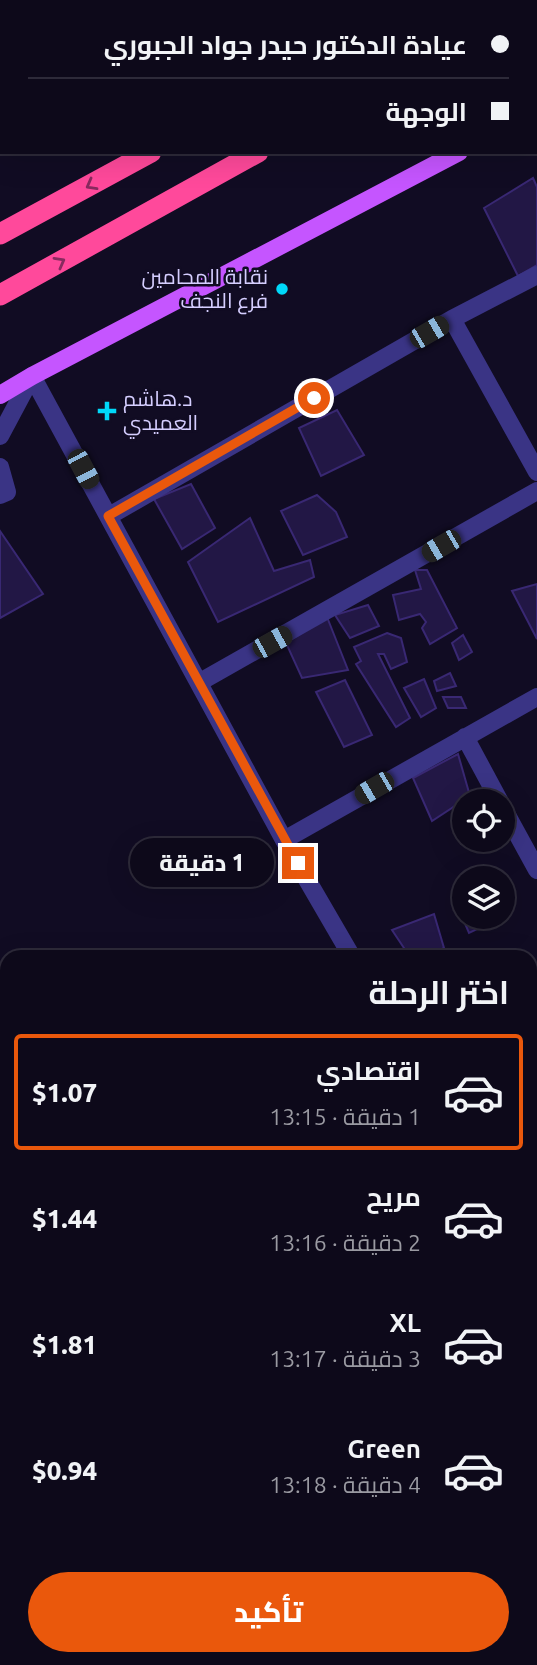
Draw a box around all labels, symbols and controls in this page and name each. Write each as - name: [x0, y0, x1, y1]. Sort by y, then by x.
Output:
- text: عيادة الدكتور حيدر جواد الجبوري: [104, 30, 467, 59]
- text: الوجهة: [386, 97, 467, 126]
- one-way arrow: [86, 177, 98, 190]
- one-way arrow: [52, 257, 65, 270]
- place label: نقابة المحامين فرع النجف: [141, 264, 268, 315]
- marker: نقابة المحامين فرع النجف: [274, 281, 290, 297]
- car: [406, 312, 453, 352]
- route start: [298, 382, 330, 414]
- place label: د.هاشم العميدي: [123, 386, 198, 439]
- marker: د.هاشم العميدي: [97, 401, 117, 421]
- car: [64, 446, 103, 492]
- car: [418, 526, 465, 566]
- car: [249, 623, 296, 661]
- car: [351, 768, 398, 808]
- map controls: [452, 789, 515, 929]
- button: locate: [452, 789, 515, 852]
- callout: 1 دقيقة: [130, 838, 274, 888]
- route end: [282, 847, 314, 879]
- text: 1 دقيقة: [159, 850, 245, 875]
- button: layers: [452, 866, 515, 929]
- text: اختر الرحلة: [368, 974, 509, 1010]
- text: اقتصادي: [316, 1056, 421, 1085]
- icon: car: [442, 1061, 505, 1124]
- text: $1.07: [32, 1078, 97, 1107]
- text: 1 دقيقة · 13:15: [269, 1104, 421, 1129]
- text: مريح: [366, 1182, 421, 1211]
- icon: car: [442, 1187, 505, 1250]
- text: $1.44: [32, 1204, 97, 1233]
- text: 2 دقيقة · 13:16: [269, 1230, 421, 1255]
- text: XL: [390, 1308, 421, 1337]
- icon: car: [442, 1313, 505, 1376]
- text: $1.81: [32, 1330, 97, 1359]
- text: 3 دقيقة · 13:17: [269, 1346, 421, 1371]
- text: Green: [347, 1434, 421, 1463]
- icon: car: [442, 1439, 505, 1502]
- text: $0.94: [32, 1456, 97, 1485]
- text: 4 دقيقة · 13:18: [269, 1472, 421, 1497]
- button: تأكيد: [28, 1572, 509, 1652]

